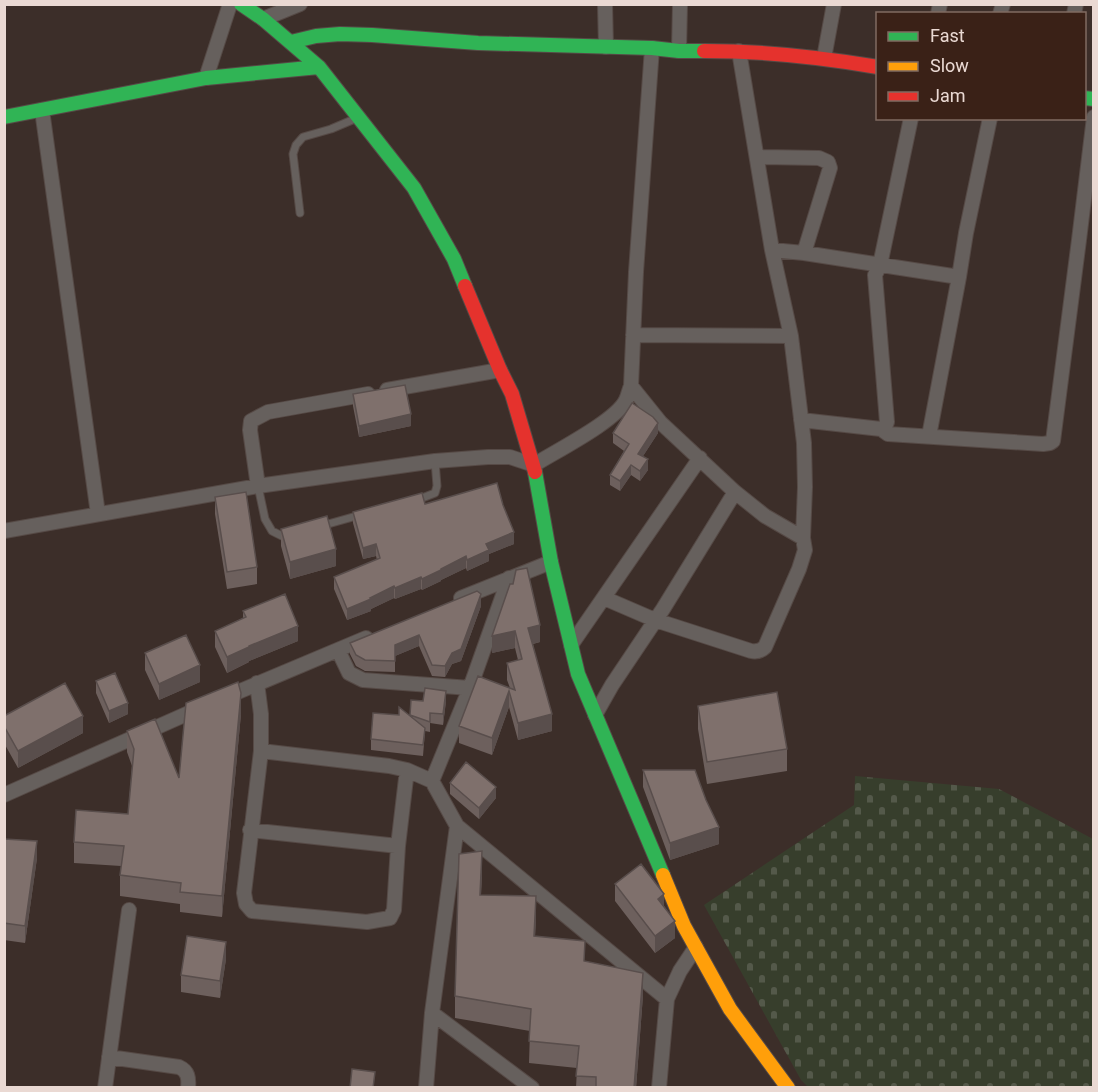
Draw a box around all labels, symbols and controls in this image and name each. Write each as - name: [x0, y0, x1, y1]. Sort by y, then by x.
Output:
- legend: [876, 12, 1086, 120]
- text: Fast: [930, 25, 965, 46]
- text: Slow: [930, 55, 969, 76]
- text: Jam: [930, 85, 966, 106]

